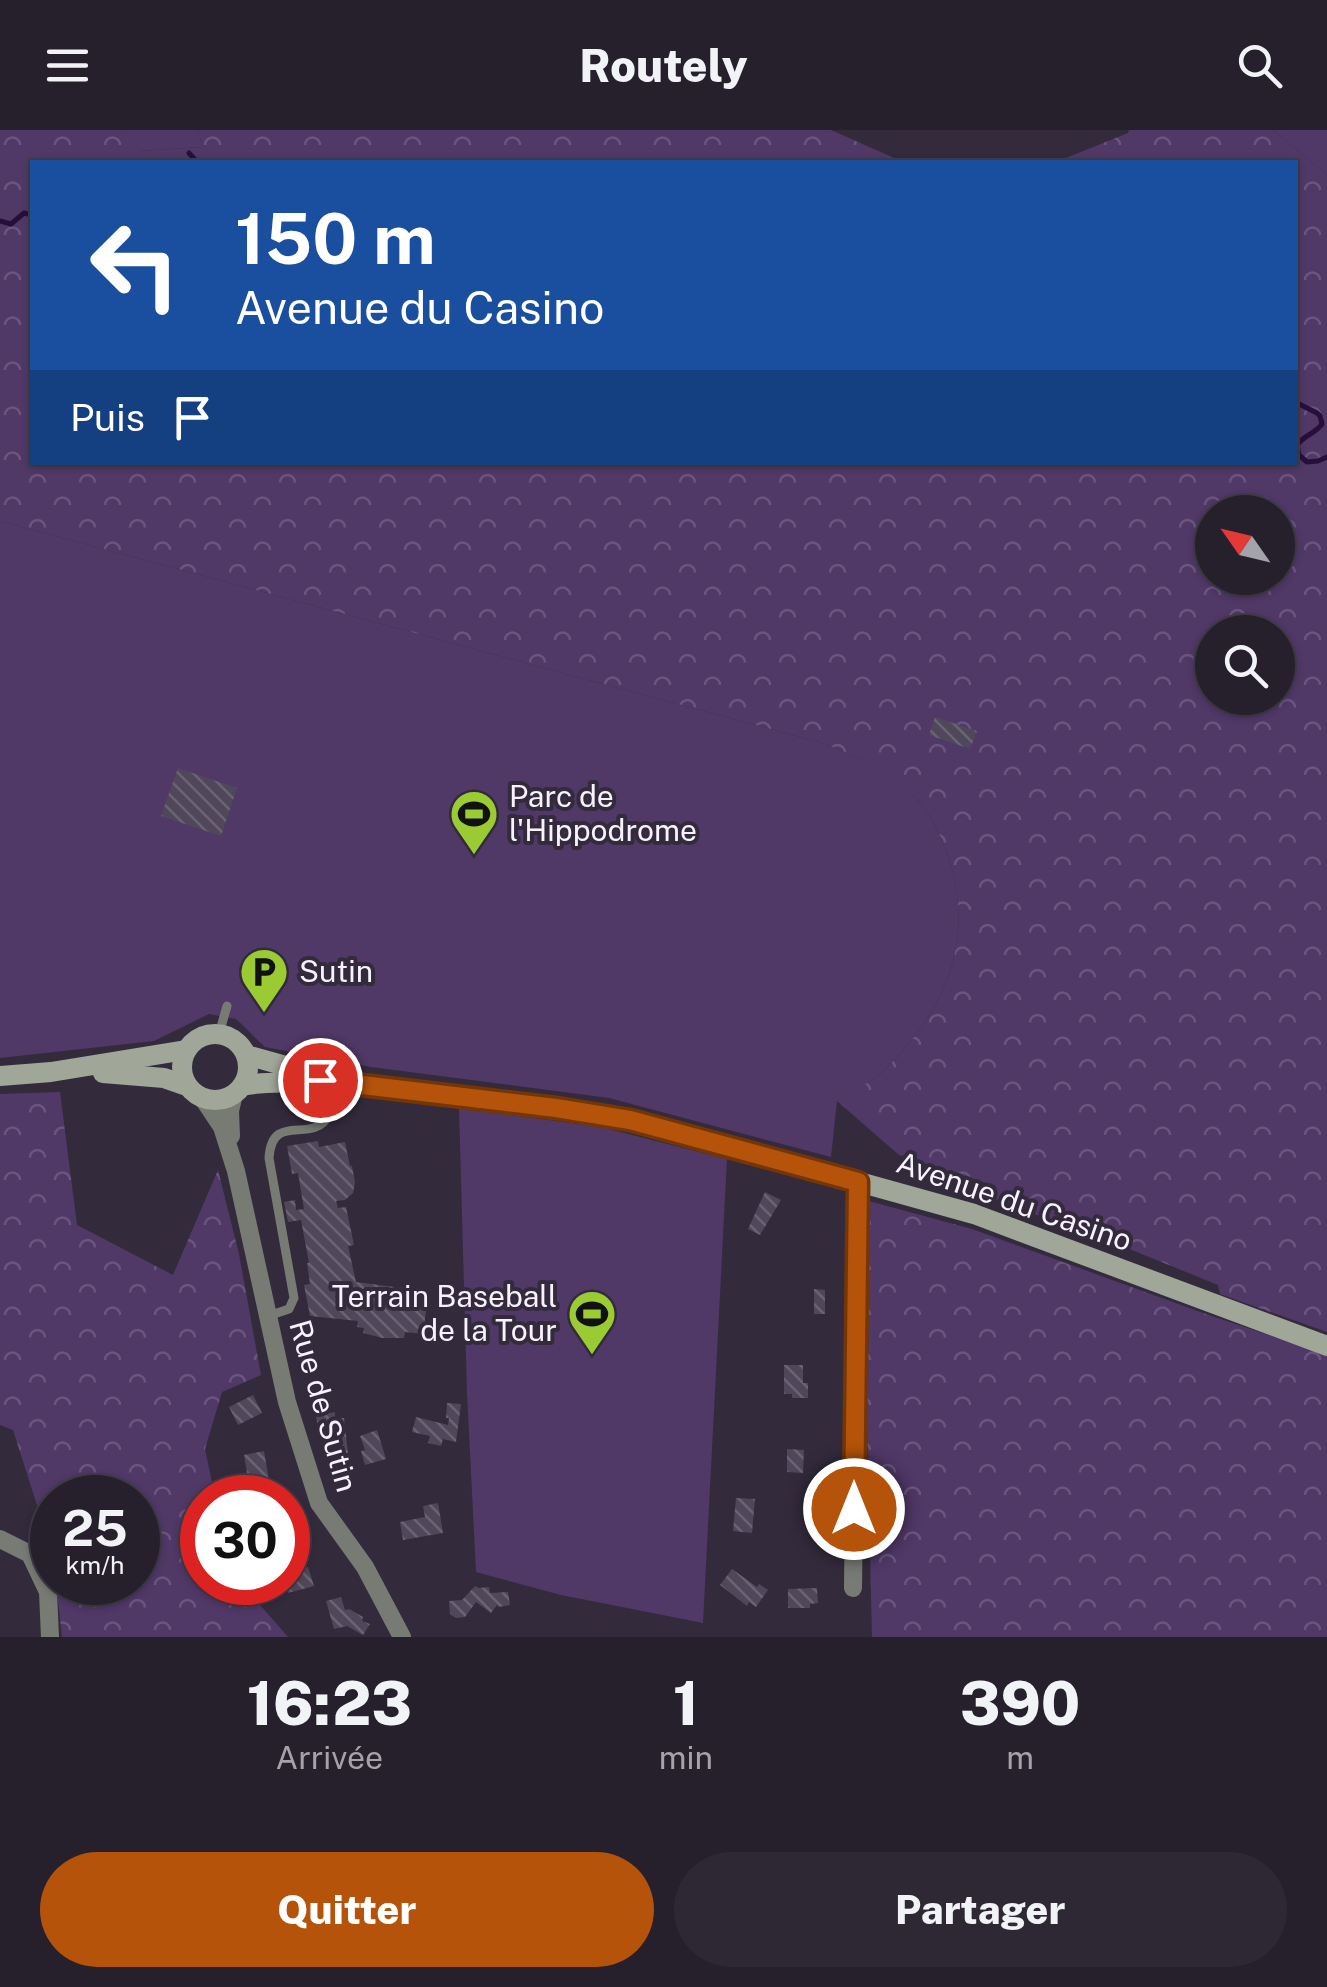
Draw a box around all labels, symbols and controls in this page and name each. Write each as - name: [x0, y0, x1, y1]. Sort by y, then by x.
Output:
- icon: menu: [40, 38, 95, 93]
- icon: search: [1232, 38, 1287, 93]
- text: Routely: [579, 39, 748, 92]
- text: 150 m: [235, 197, 436, 280]
- icon: left: [70, 200, 200, 330]
- text: Avenue du Casino: [235, 281, 604, 334]
- icon: arrive: [165, 390, 220, 445]
- text: Puis: [70, 395, 145, 440]
- north arrow: [1195, 495, 1295, 595]
- map controls: [1195, 495, 1295, 715]
- button: search: [1195, 615, 1295, 715]
- place label: Parc de l'Hippodrome: [509, 778, 697, 848]
- sports icon: Parc de l'Hippodrome: [448, 788, 500, 856]
- parking icon: Sutin: [238, 946, 290, 1014]
- place label: Sutin: [299, 953, 373, 989]
- pin: [278, 1038, 363, 1123]
- icon: arrive: [293, 1053, 348, 1108]
- street label: Avenue du Casino: [892, 1144, 1137, 1258]
- place label: Terrain Baseball de la Tour: [332, 1278, 557, 1348]
- sports icon: Terrain Baseball de la Tour: [566, 1288, 618, 1356]
- street label: Rue de Sutin: [282, 1316, 366, 1496]
- position arrow: [802, 1457, 906, 1561]
- speed limit sign: 30: [180, 1475, 310, 1605]
- text: 25: [62, 1498, 128, 1557]
- text: km/h: [66, 1550, 124, 1580]
- text: 16:23: [247, 1668, 412, 1739]
- text: 1: [673, 1668, 699, 1739]
- text: 390: [960, 1668, 1080, 1739]
- text: Arrivée: [276, 1739, 383, 1776]
- text: min: [659, 1739, 713, 1776]
- text: m: [1006, 1739, 1034, 1776]
- button: Quitter: [40, 1852, 654, 1967]
- button: Partager: [674, 1852, 1287, 1967]

